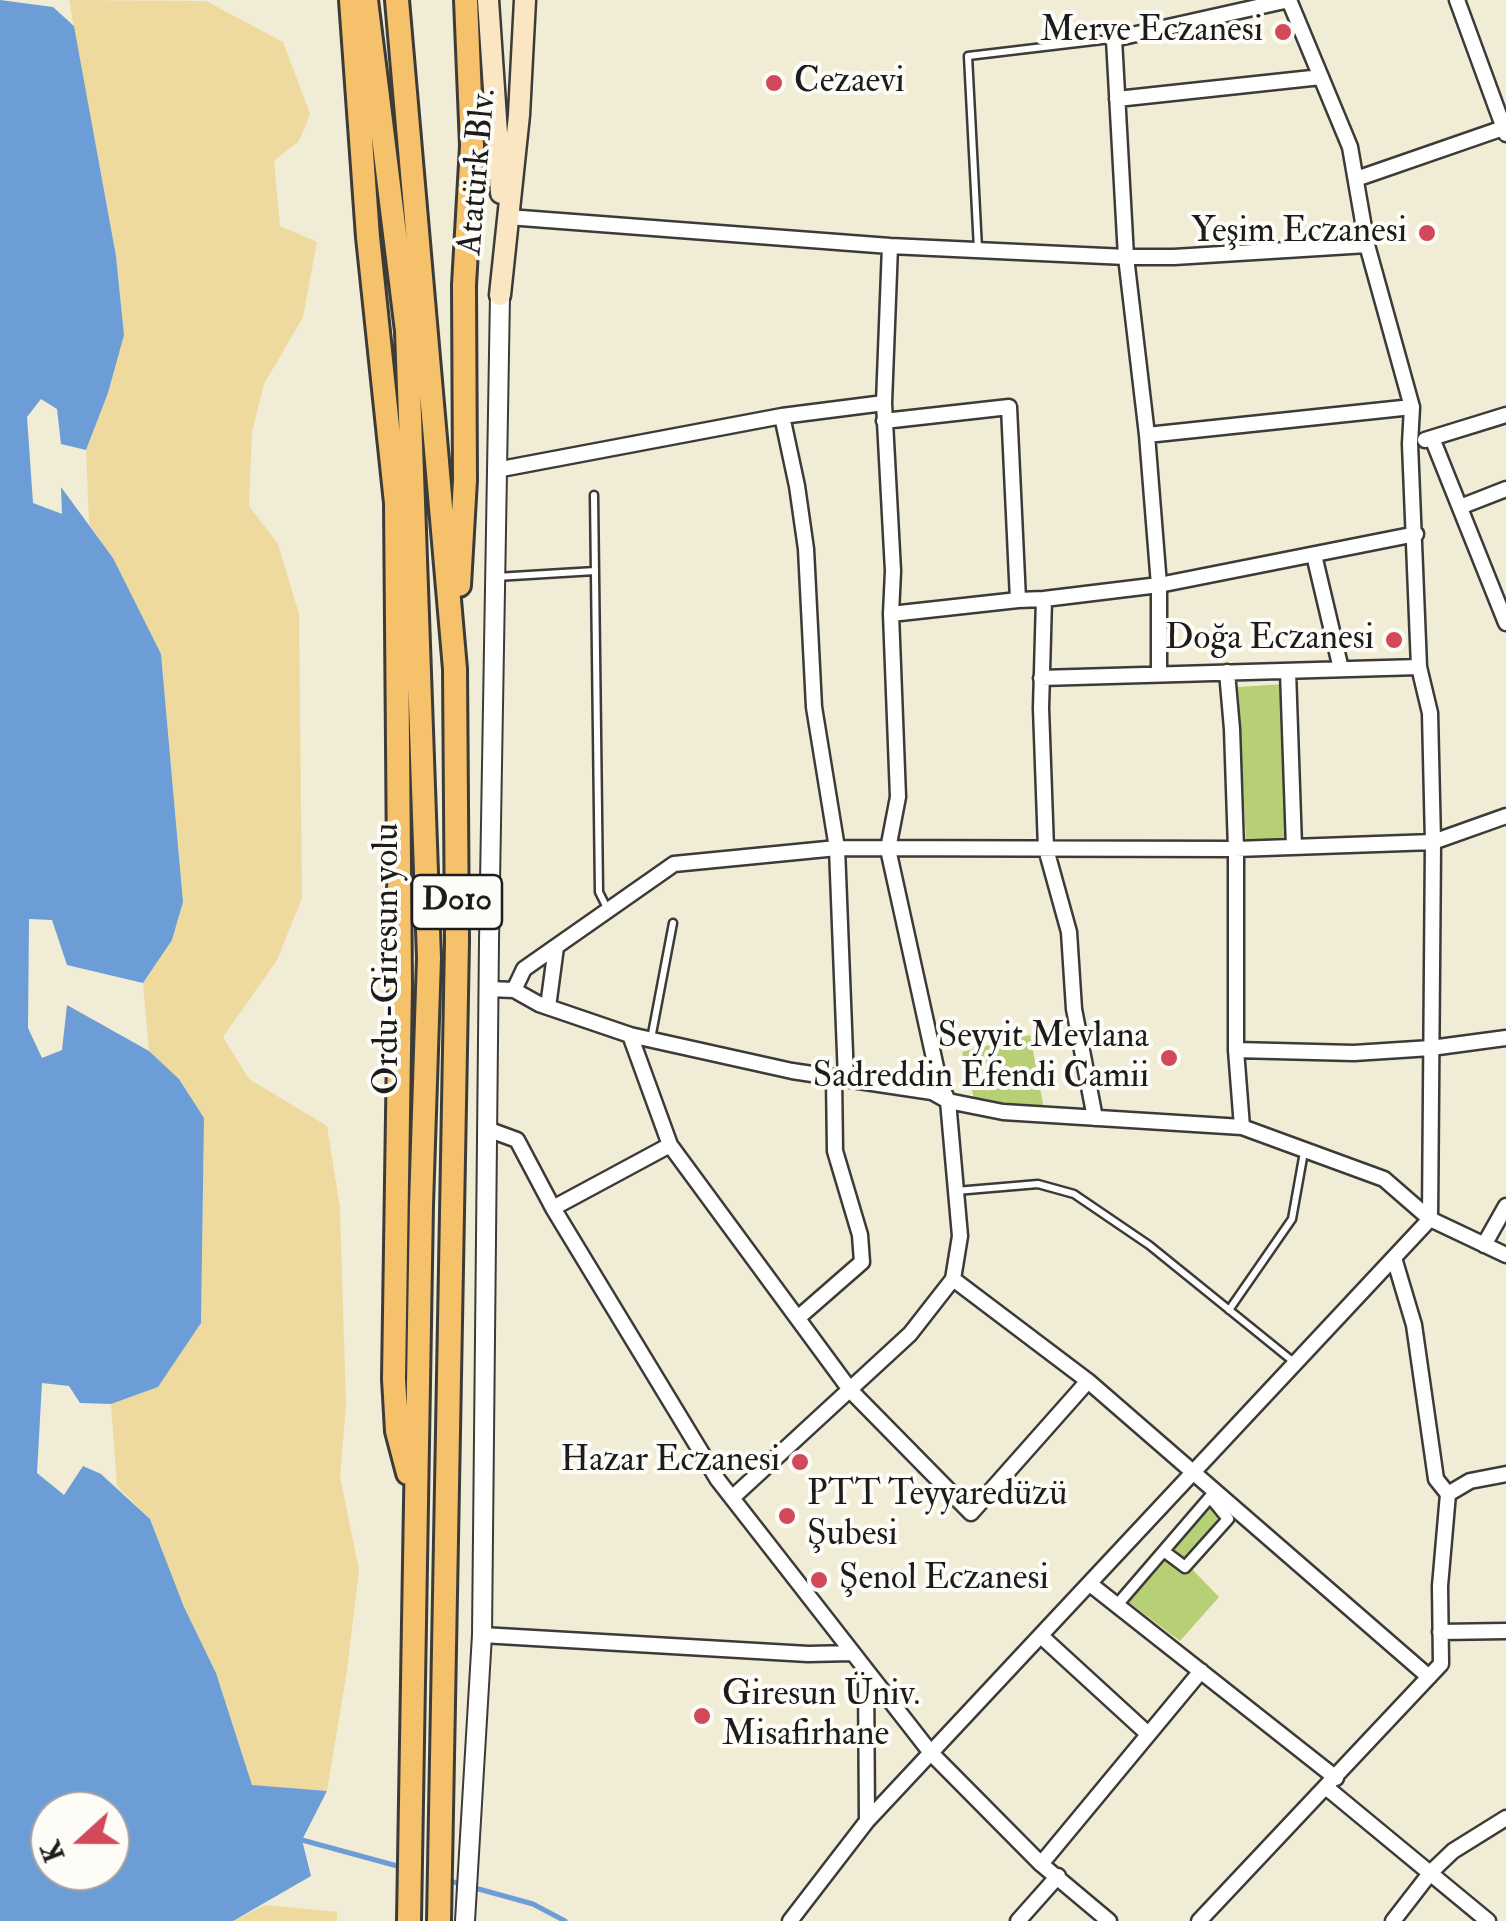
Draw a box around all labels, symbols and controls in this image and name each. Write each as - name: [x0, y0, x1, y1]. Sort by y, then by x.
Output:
- place label: Merve Eczanesi: [1040, 11, 1263, 53]
- marker: Merve Eczanesi: [1272, 21, 1294, 43]
- place label: Cezaevi: [794, 62, 905, 104]
- marker: Cezaevi: [763, 72, 785, 94]
- street label: Atatürk Blv.: [451, 87, 507, 257]
- place label: Yeşim Eczanesi: [1191, 212, 1407, 254]
- marker: Yeşim Eczanesi: [1416, 222, 1438, 244]
- place label: Doğa Eczanesi: [1165, 619, 1374, 661]
- marker: Doğa Eczanesi: [1383, 629, 1405, 651]
- street label: Ordu-Giresun yolu: [368, 823, 410, 1095]
- road number: D010: [412, 875, 502, 929]
- place label: Seyyit Mevlana Sadreddin Efendi Camii: [813, 1017, 1149, 1099]
- marker: Seyyit Mevlana Sadreddin Efendi Camii: [1158, 1047, 1180, 1069]
- place label: Hazar Eczanesi: [561, 1441, 780, 1483]
- marker: Hazar Eczanesi: [789, 1451, 811, 1473]
- place label: PTT Teyyaredüzü Şubesi: [807, 1475, 1067, 1557]
- marker: PTT Teyyaredüzü Şubesi: [776, 1505, 798, 1527]
- place label: Şenol Eczanesi: [839, 1559, 1049, 1601]
- marker: Şenol Eczanesi: [808, 1569, 830, 1591]
- place label: Giresun Üniv. Misafirhane: [722, 1675, 920, 1757]
- marker: Giresun Üniv. Misafirhane: [691, 1705, 713, 1727]
- north arrow: [30, 1791, 130, 1891]
- text: K: [34, 1836, 73, 1867]

